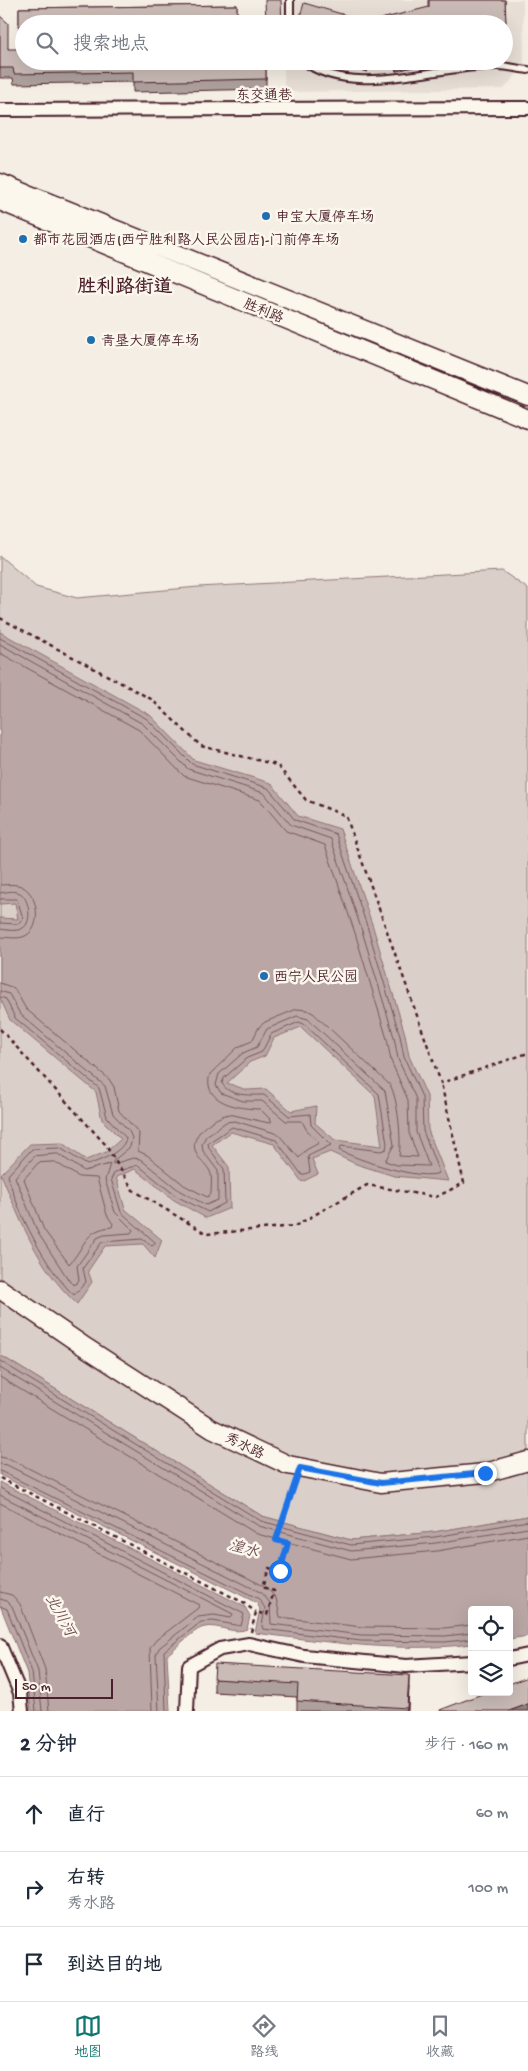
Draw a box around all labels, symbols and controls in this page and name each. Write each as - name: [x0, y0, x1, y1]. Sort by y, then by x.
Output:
- search box: [15, 15, 513, 70]
- icon: search: [33, 29, 61, 57]
- text: 搜索地点: [73, 34, 149, 57]
- street label: 东交通巷: [236, 87, 293, 105]
- place label: 申宝大厦停车场: [276, 209, 374, 227]
- marker: 申宝大厦停车场: [260, 210, 272, 222]
- place label: 都市花园酒店(西宁胜利路人民公园店)-门前停车场: [33, 232, 339, 250]
- marker: 都市花园酒店(西宁胜利路人民公园店)-门前停车场: [17, 233, 29, 245]
- district label: 胜利路街道: [77, 276, 173, 300]
- street label: 胜利路: [240, 296, 286, 328]
- place label: 青垦大厦停车场: [101, 333, 199, 351]
- marker: 青垦大厦停车场: [85, 334, 97, 346]
- place label: 西宁人民公园: [274, 969, 358, 987]
- marker: 西宁人民公园: [258, 970, 270, 982]
- street label: 秀水路: [221, 1430, 267, 1464]
- route end: [474, 1462, 497, 1485]
- water label: 湟水: [227, 1536, 262, 1563]
- route start: [269, 1560, 292, 1583]
- water label: 北川河: [40, 1591, 80, 1643]
- map controls: [468, 1606, 513, 1696]
- button: locate: [468, 1606, 513, 1651]
- button: layers: [468, 1651, 513, 1696]
- scale bar: [15, 1676, 112, 1699]
- text: 50 m: [22, 1679, 51, 1696]
- text: 2 分钟: [20, 1734, 77, 1759]
- text: 步行 · 160 m: [425, 1737, 508, 1756]
- icon: ahead: [20, 1800, 48, 1828]
- text: 直行: [67, 1805, 105, 1828]
- text: 60 m: [476, 1805, 508, 1824]
- text: 右转: [67, 1868, 105, 1891]
- icon: right: [20, 1875, 48, 1903]
- text: 100 m: [468, 1880, 508, 1899]
- text: 秀水路: [67, 1896, 115, 1915]
- icon: arrive: [20, 1950, 48, 1978]
- text: 到达目的地: [67, 1955, 162, 1978]
- tab: 地图: [74, 2012, 102, 2062]
- tab: 路线: [250, 2012, 278, 2062]
- tab: 收藏: [426, 2012, 454, 2062]

